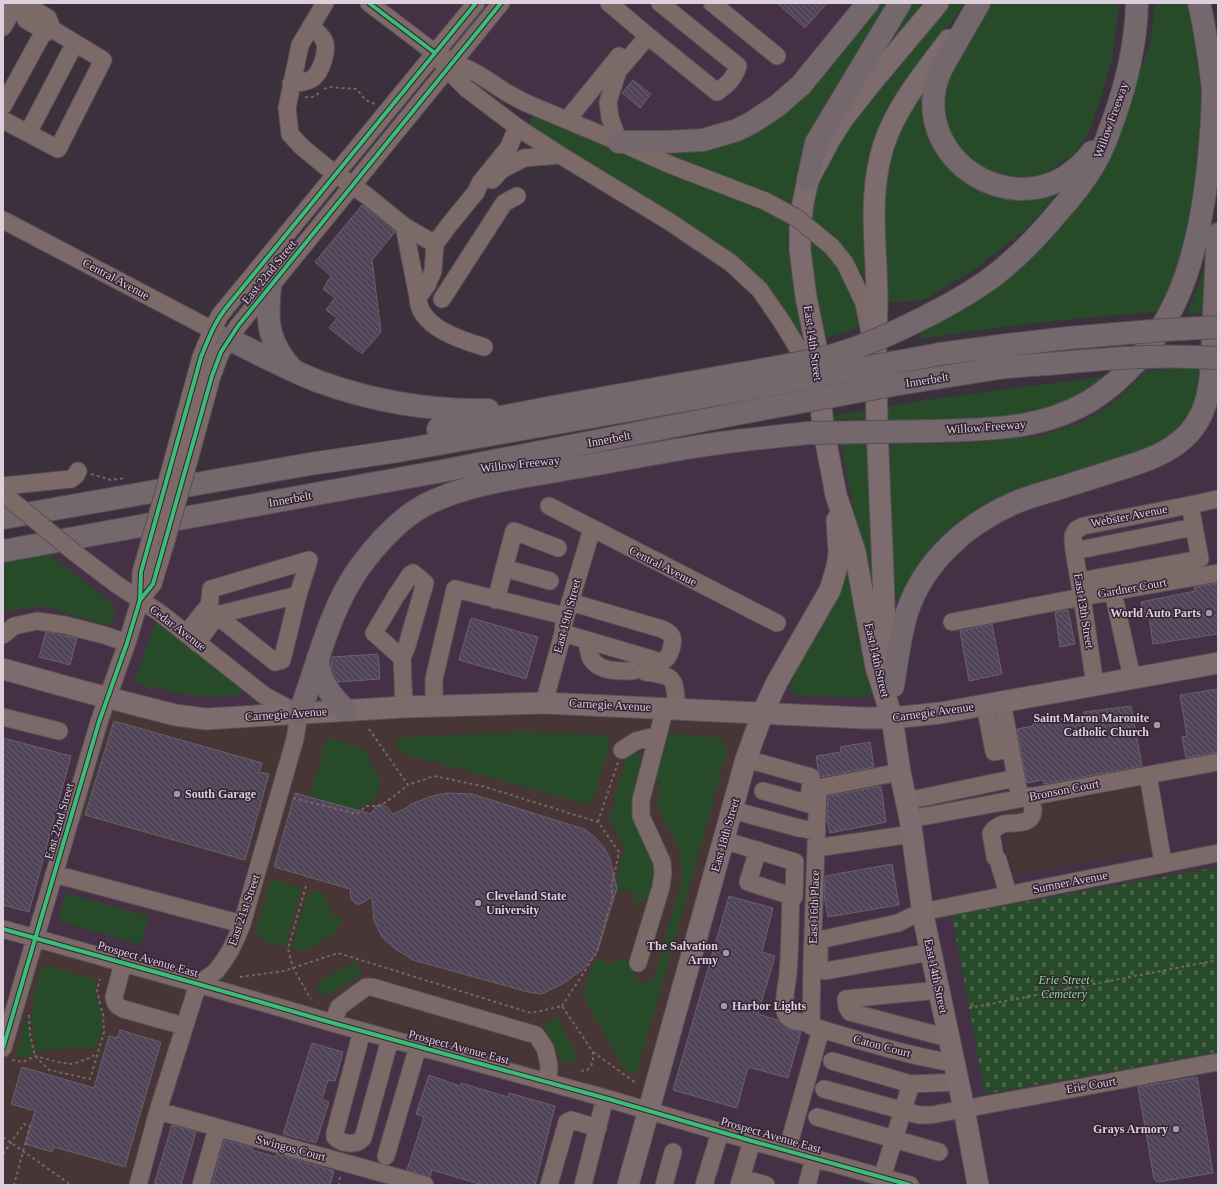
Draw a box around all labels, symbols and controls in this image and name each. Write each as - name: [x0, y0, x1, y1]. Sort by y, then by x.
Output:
- street label: Willow Freeway: [1091, 80, 1131, 160]
- street label: East 22nd Street: [239, 237, 300, 307]
- street label: Central Avenue: [80, 255, 152, 303]
- street label: East 14th Street: [801, 304, 825, 382]
- street label: Innerbelt: [905, 370, 950, 390]
- street label: Willow Freeway: [946, 417, 1026, 437]
- street label: Innerbelt: [586, 428, 632, 450]
- street label: Willow Freeway: [480, 453, 560, 475]
- street label: Innerbelt: [267, 488, 313, 510]
- street label: Webster Avenue: [1089, 502, 1169, 530]
- street label: Central Avenue: [627, 543, 699, 589]
- street label: East 13th Street: [1071, 572, 1097, 650]
- street label: Gardner Court: [1096, 575, 1168, 601]
- street label: East 19th Street: [550, 577, 584, 655]
- street label: Cedar Avenue: [147, 602, 209, 654]
- place label: World Auto Parts: [1110, 606, 1201, 620]
- marker: World Auto Parts: [1204, 608, 1214, 618]
- street label: East 14th Street: [862, 621, 893, 699]
- street label: Carnegie Avenue: [569, 696, 651, 714]
- street label: Carnegie Avenue: [891, 699, 975, 725]
- street label: Carnegie Avenue: [245, 704, 327, 724]
- place label: Saint Maron Maronite Catholic Church: [1033, 711, 1150, 739]
- marker: Saint Maron Maronite Catholic Church: [1152, 720, 1162, 730]
- street label: Bronson Court: [1028, 776, 1101, 804]
- street label: East 22nd Street: [41, 781, 77, 861]
- place label: South Garage: [185, 787, 257, 801]
- marker: South Garage: [172, 789, 182, 799]
- street label: East 18th Street: [708, 796, 742, 873]
- street label: Sumner Avenue: [1031, 868, 1109, 896]
- street label: East 16th Place: [806, 870, 822, 944]
- street label: East 21st Street: [225, 872, 263, 948]
- place label: Cleveland State University: [486, 889, 567, 917]
- marker: Cleveland State University: [473, 898, 483, 908]
- street label: East 14th Street: [921, 937, 951, 1015]
- street label: Prospect Avenue East: [96, 938, 200, 980]
- place label: The Salvation Army: [647, 939, 718, 967]
- marker: The Salvation Army: [721, 948, 731, 958]
- park label: Erie Street Cemetery: [1037, 973, 1090, 1001]
- place label: Harbor Lights: [732, 999, 806, 1013]
- marker: Harbor Lights: [719, 1001, 729, 1011]
- street label: Prospect Avenue East: [407, 1027, 512, 1067]
- street label: Caton Court: [852, 1032, 913, 1061]
- street label: Erie Court: [1065, 1074, 1118, 1096]
- street label: Prospect Avenue East: [719, 1114, 823, 1156]
- place label: Grays Armory: [1093, 1122, 1168, 1136]
- marker: Grays Armory: [1171, 1124, 1181, 1134]
- street label: Swingos Court: [255, 1132, 328, 1164]

